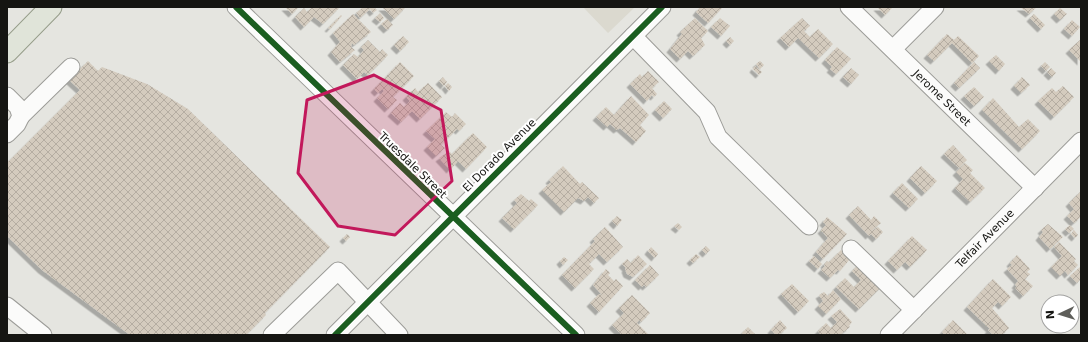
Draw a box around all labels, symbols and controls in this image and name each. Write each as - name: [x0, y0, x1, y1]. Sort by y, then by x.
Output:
- street label: Jerome Street: [910, 66, 974, 129]
- street label: El Dorado Avenue: [460, 116, 539, 195]
- street label: Truesdale Street: [375, 129, 450, 202]
- street label: Telfair Avenue: [952, 206, 1017, 271]
- north arrow: [1040, 294, 1080, 334]
- text: N: [1044, 310, 1057, 320]

